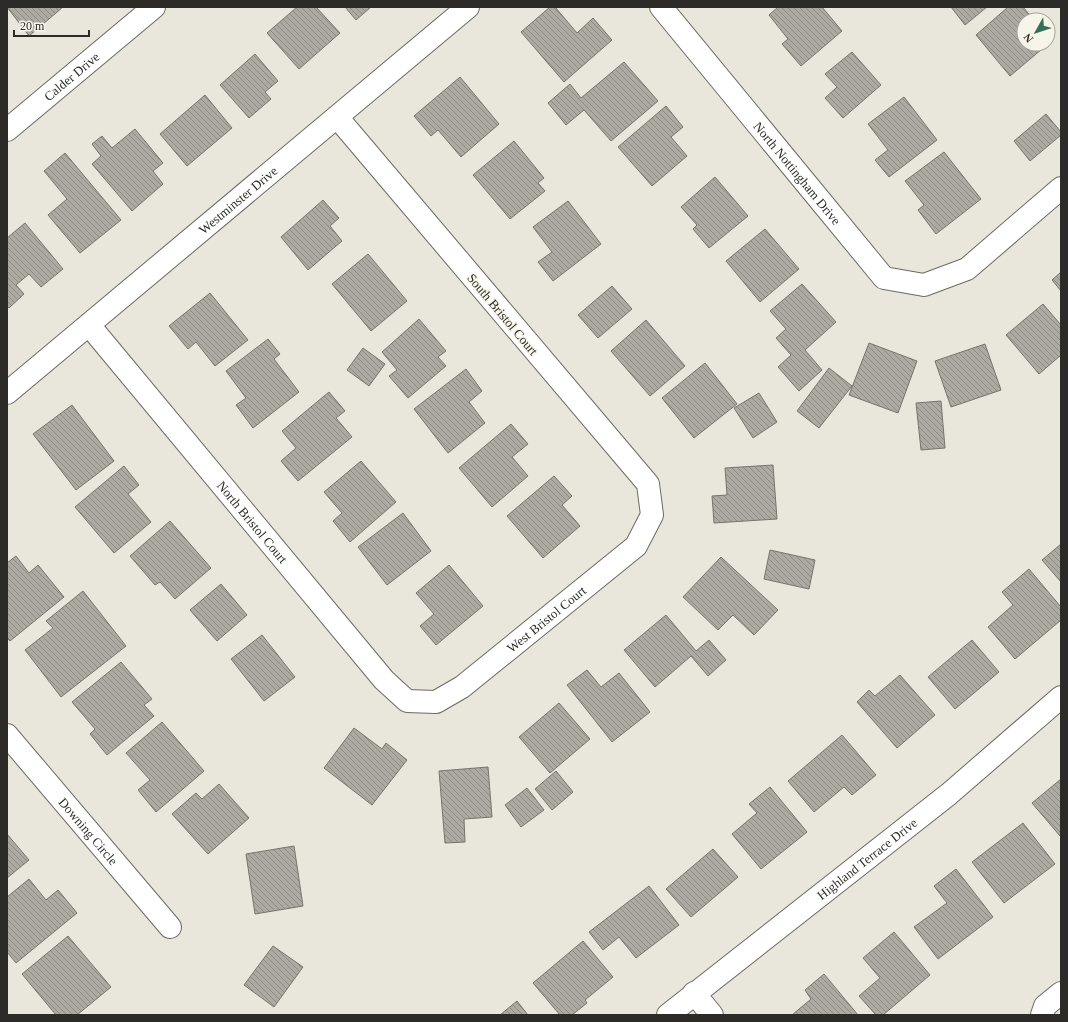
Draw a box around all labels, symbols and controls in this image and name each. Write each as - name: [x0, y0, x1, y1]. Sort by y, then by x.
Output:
- scale bar: [14, 12, 89, 38]
- north arrow: [1016, 12, 1056, 52]
- text: 20 m: [20, 19, 45, 33]
- text: N: [1021, 31, 1035, 45]
- street label: Calder Drive: [41, 49, 103, 104]
- street label: North Nottingham Drive: [751, 119, 844, 228]
- street label: Westminster Drive: [196, 163, 281, 237]
- street label: South Bristol Court: [464, 270, 541, 358]
- street label: North Bristol Court: [214, 478, 291, 566]
- street label: West Bristol Court: [504, 583, 589, 656]
- street label: Downing Circle: [55, 795, 121, 868]
- street label: Highland Terrace Drive: [814, 815, 920, 903]

